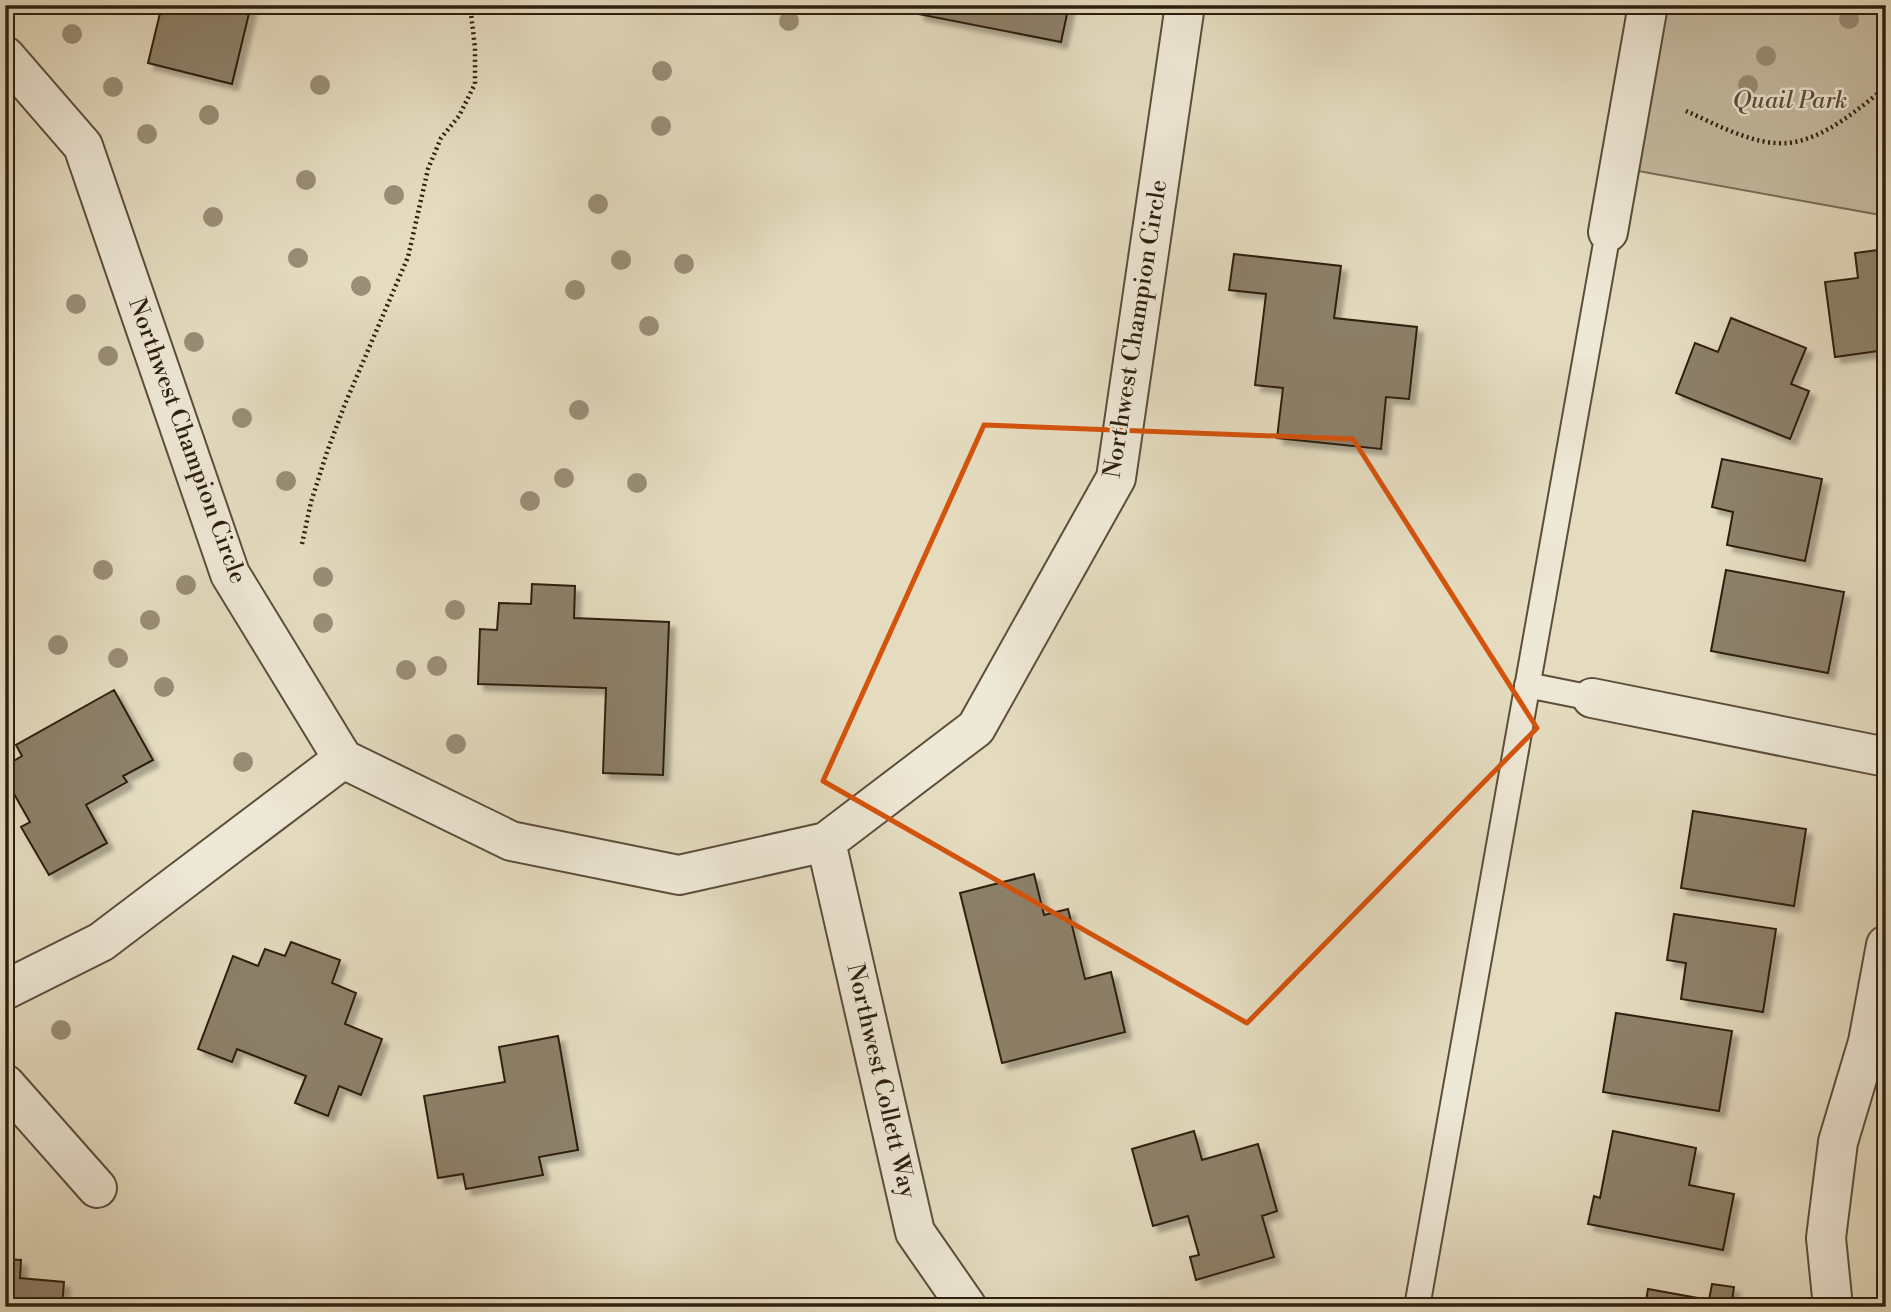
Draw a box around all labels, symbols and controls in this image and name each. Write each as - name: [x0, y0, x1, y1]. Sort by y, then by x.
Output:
- park label: Quail Park: [1733, 86, 1847, 116]
- street label: Northwest Champion Circle: [1098, 178, 1174, 480]
- street label: Northwest Champion Circle: [121, 294, 253, 588]
- street label: Northwest Collett Way: [839, 961, 923, 1202]

